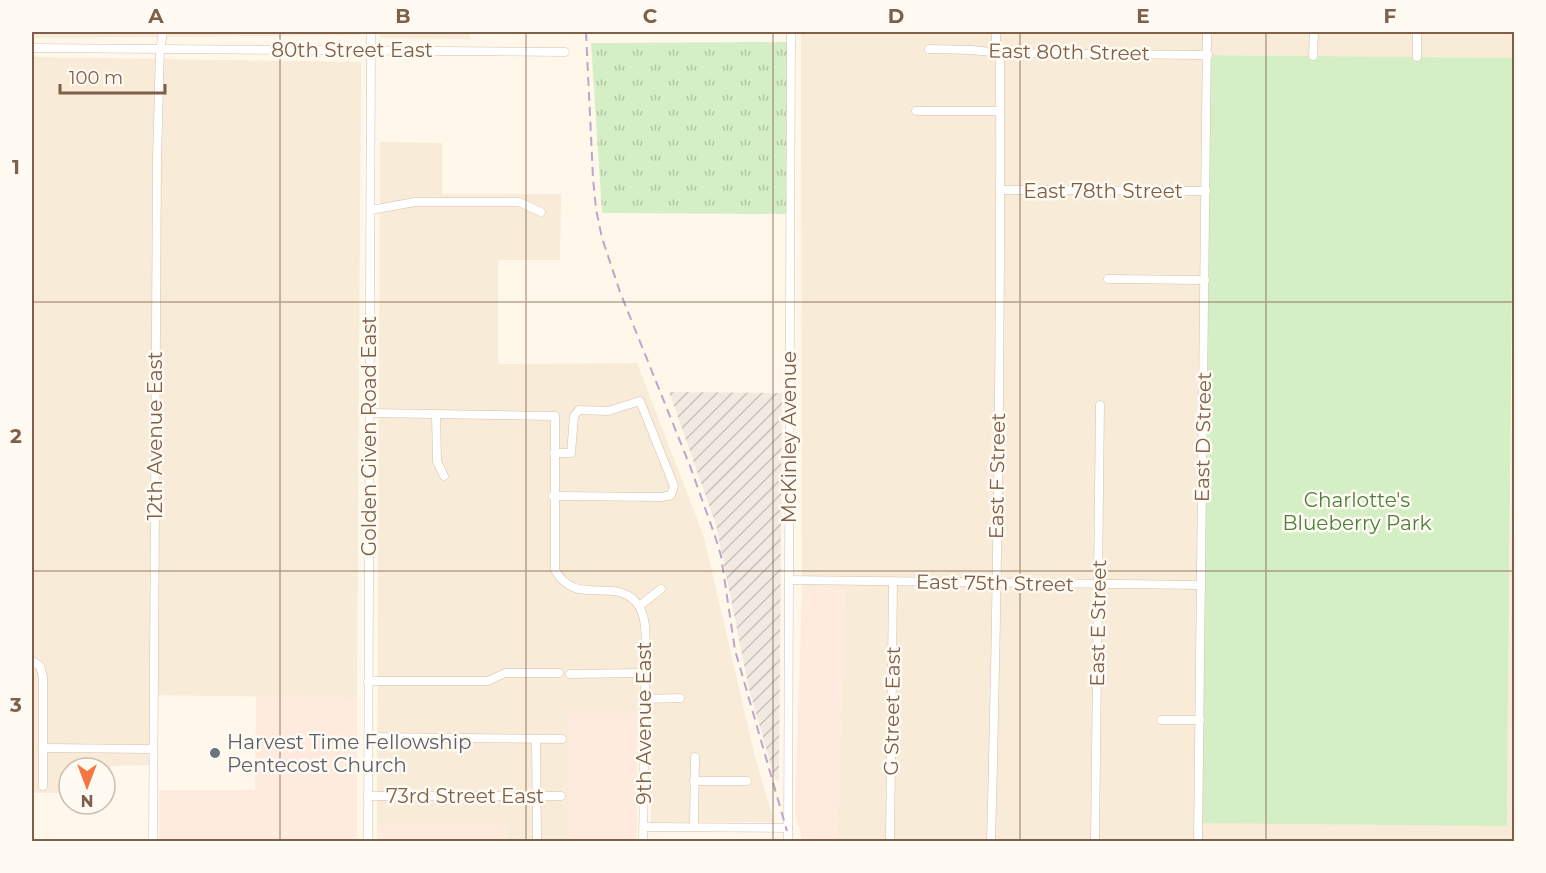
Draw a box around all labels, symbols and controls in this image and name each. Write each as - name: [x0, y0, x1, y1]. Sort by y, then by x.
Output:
- text: A: [147, 4, 164, 28]
- text: B: [395, 4, 411, 28]
- text: C: [643, 4, 658, 28]
- text: D: [888, 4, 904, 28]
- text: E: [1136, 4, 1150, 28]
- text: F: [1384, 4, 1397, 28]
- street label: 80th Street East: [271, 38, 433, 62]
- street label: East 80th Street: [988, 39, 1150, 65]
- scale bar: [60, 57, 165, 95]
- text: 100 m: [69, 67, 123, 89]
- text: 1: [12, 155, 20, 179]
- street label: East 78th Street: [1023, 179, 1183, 203]
- street label: Golden Given Road East: [357, 316, 381, 556]
- street label: 12th Avenue East: [143, 351, 167, 521]
- street label: McKinley Avenue: [777, 351, 801, 523]
- street label: East D Street: [1190, 372, 1216, 502]
- street label: East F Street: [984, 413, 1010, 539]
- text: 2: [10, 424, 22, 448]
- park label: Charlotte's Blueberry Park: [1282, 488, 1432, 535]
- street label: East E Street: [1085, 559, 1111, 687]
- street label: East 75th Street: [916, 570, 1074, 596]
- street label: 9th Avenue East: [632, 642, 656, 804]
- street label: G Street East: [879, 646, 905, 776]
- text: 3: [9, 693, 22, 717]
- place label: Harvest Time Fellowship Pentecost Church: [227, 730, 472, 777]
- marker: Harvest Time Fellowship Pentecost Church: [208, 746, 222, 760]
- north arrow: [57, 756, 117, 816]
- street label: 73rd Street East: [386, 784, 544, 808]
- text: N: [81, 791, 93, 810]

